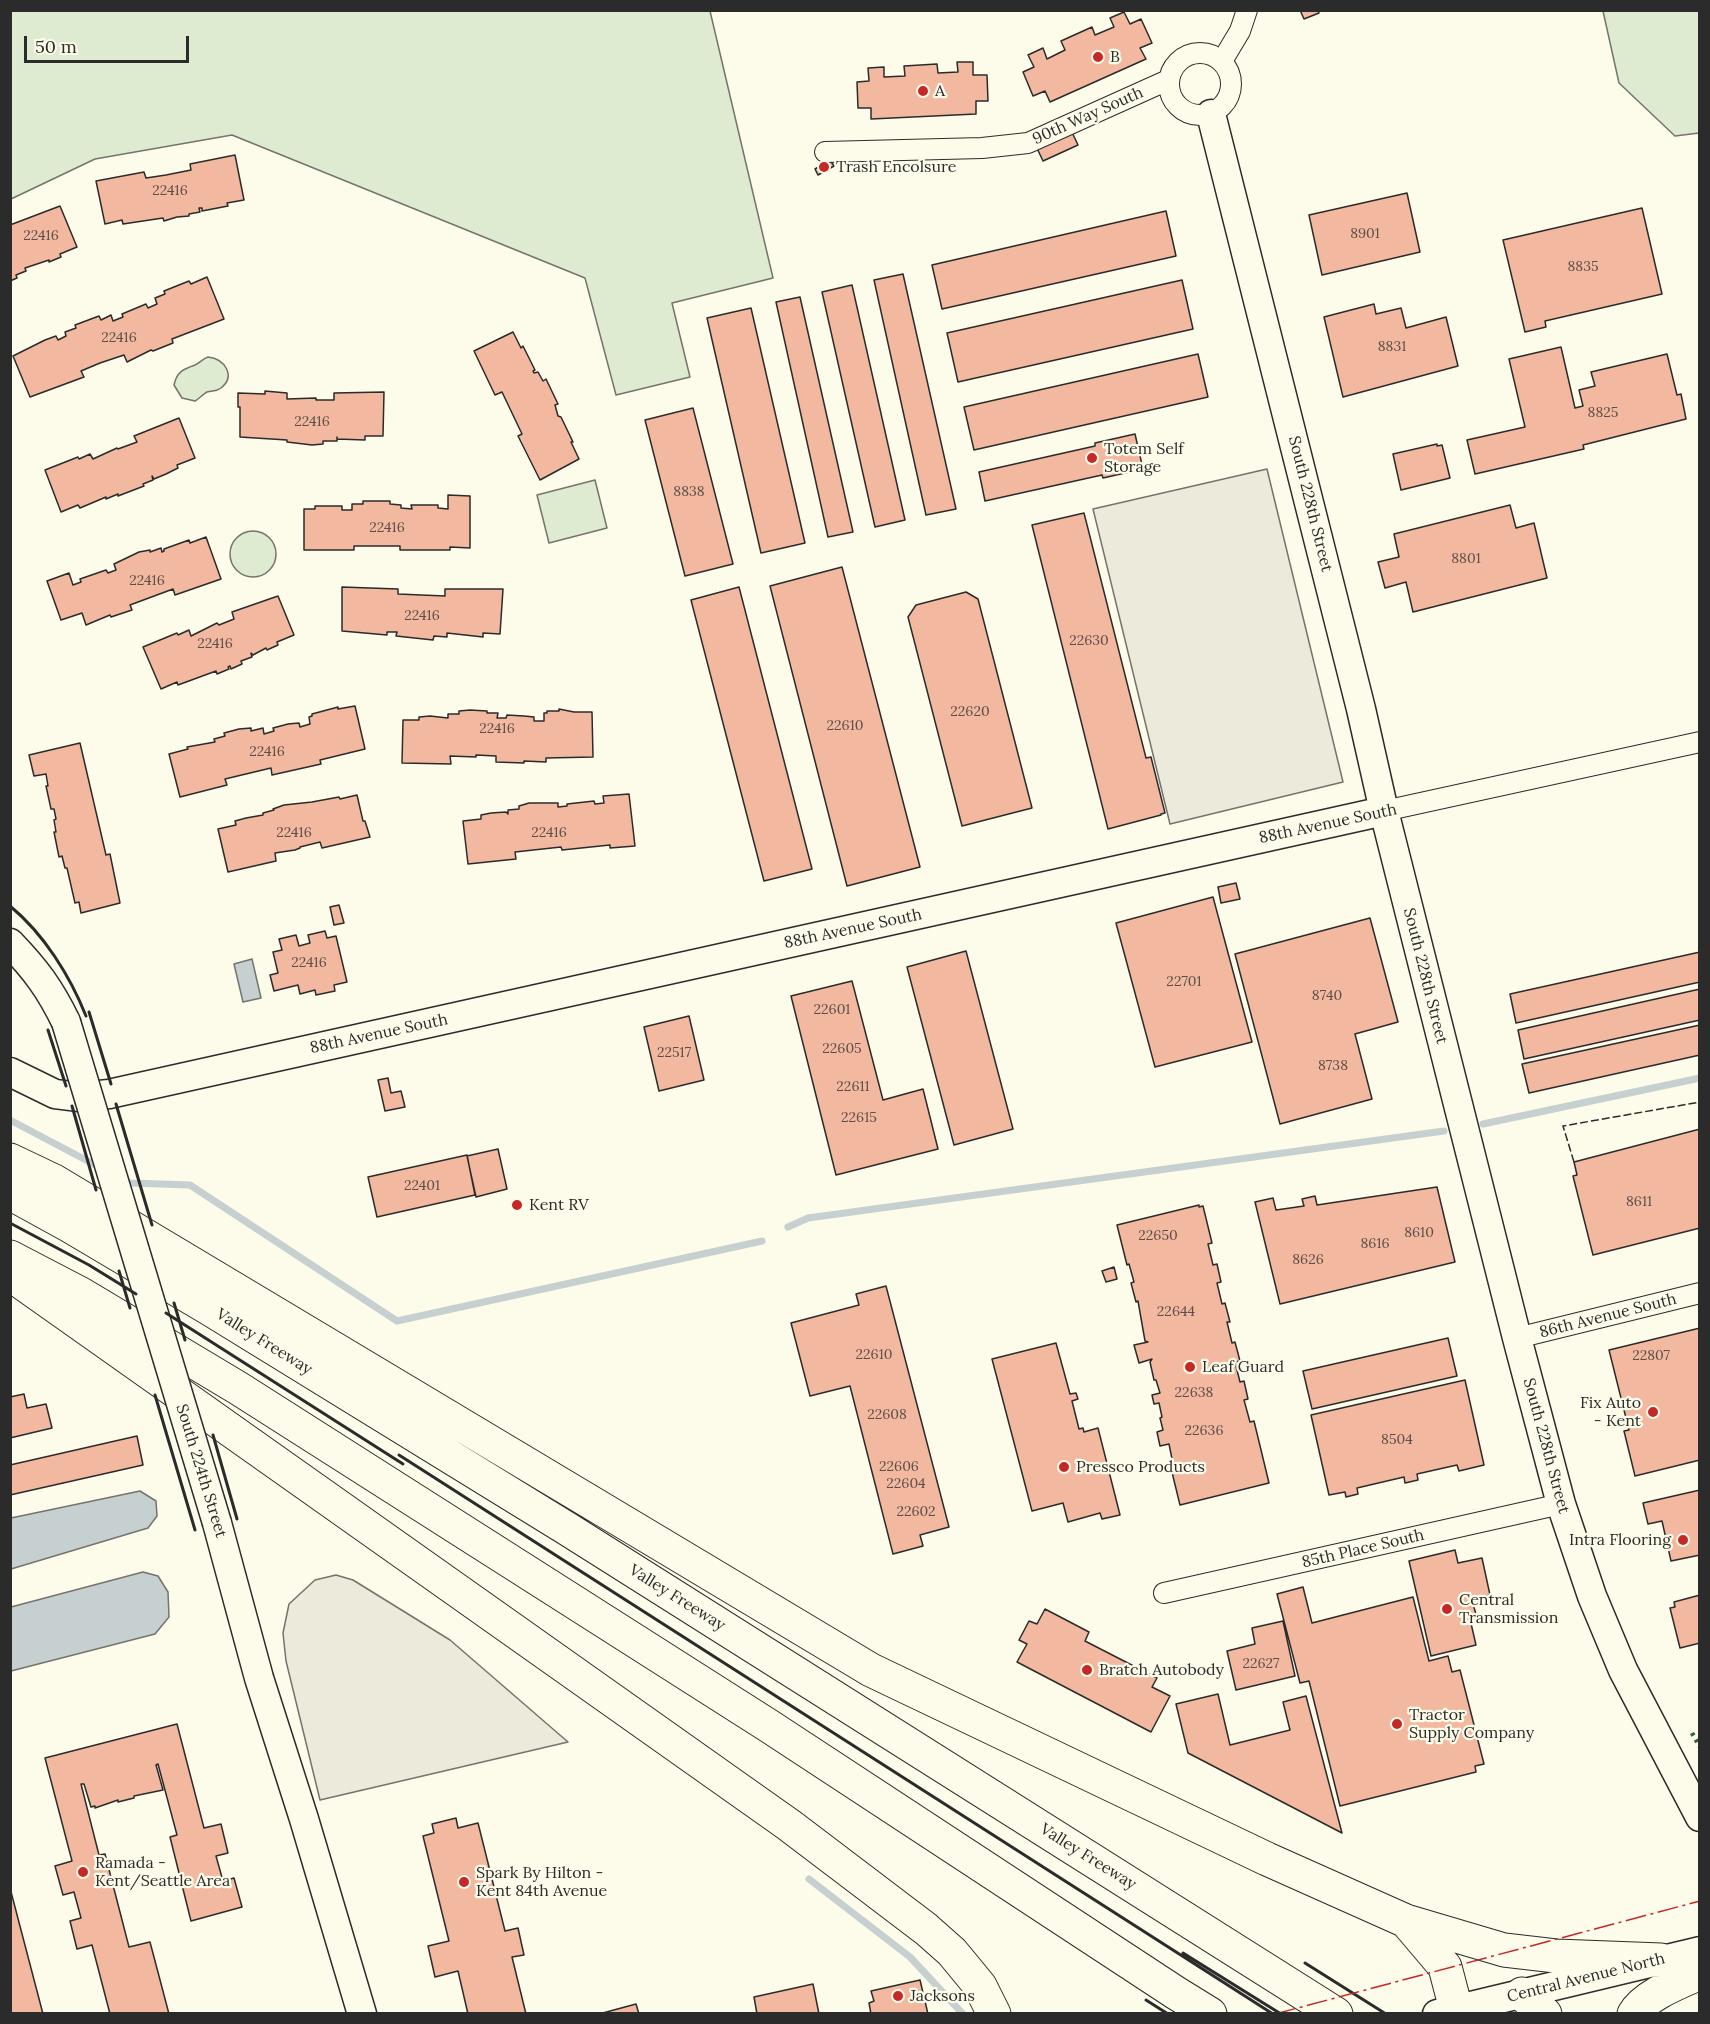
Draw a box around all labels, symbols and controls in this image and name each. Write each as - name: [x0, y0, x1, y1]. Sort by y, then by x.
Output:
- scale bar: [27, 24, 192, 62]
- text: 50 m: [35, 35, 77, 58]
- place label: B: [1110, 47, 1120, 67]
- marker: B: [1091, 50, 1105, 64]
- place label: A: [935, 81, 945, 101]
- street label: 90th Way South: [1030, 83, 1146, 149]
- marker: A: [916, 84, 930, 98]
- place label: Trash Encolsure: [836, 157, 957, 177]
- marker: Trash Encolsure: [817, 160, 831, 174]
- house number: 22416: [152, 183, 188, 199]
- house number: 8901: [1350, 226, 1380, 242]
- house number: 22416: [23, 228, 59, 244]
- house number: 8835: [1567, 259, 1599, 275]
- house number: 22416: [101, 330, 137, 346]
- house number: 8831: [1378, 339, 1406, 355]
- house number: 8825: [1588, 405, 1618, 421]
- house number: 22416: [294, 414, 330, 430]
- street label: South 228th Street: [1284, 434, 1336, 574]
- place label: Totem Self Storage: [1104, 439, 1184, 477]
- marker: Totem Self Storage: [1085, 451, 1099, 465]
- house number: 8838: [673, 484, 705, 500]
- house number: 22416: [369, 520, 405, 536]
- house number: 8801: [1451, 551, 1481, 567]
- house number: 22416: [129, 573, 165, 589]
- house number: 22416: [404, 608, 440, 624]
- house number: 22630: [1069, 633, 1109, 649]
- house number: 22416: [197, 636, 233, 652]
- house number: 22620: [950, 704, 990, 720]
- house number: 22610: [827, 718, 863, 734]
- house number: 22416: [479, 721, 515, 737]
- house number: 22416: [249, 744, 285, 760]
- street label: 88th Avenue South: [1257, 800, 1399, 848]
- house number: 22416: [276, 825, 312, 841]
- house number: 22416: [531, 825, 567, 841]
- street label: 88th Avenue South: [782, 905, 924, 953]
- street label: South 228th Street: [1399, 906, 1451, 1046]
- house number: 22416: [291, 955, 327, 971]
- house number: 22701: [1166, 974, 1202, 990]
- house number: 8740: [1312, 988, 1342, 1004]
- house number: 22601: [814, 1002, 850, 1018]
- street label: 88th Avenue South: [308, 1010, 450, 1058]
- house number: 22605: [822, 1041, 862, 1057]
- house number: 22517: [657, 1045, 691, 1061]
- house number: 8738: [1318, 1058, 1348, 1074]
- house number: 22611: [836, 1079, 870, 1095]
- house number: 22615: [841, 1110, 877, 1126]
- house number: 22401: [404, 1178, 440, 1194]
- house number: 8611: [1626, 1194, 1652, 1210]
- place label: Kent RV: [529, 1195, 589, 1215]
- marker: Kent RV: [510, 1198, 524, 1212]
- house number: 8610: [1404, 1225, 1434, 1241]
- house number: 22650: [1138, 1228, 1178, 1244]
- house number: 8616: [1360, 1236, 1390, 1252]
- house number: 8626: [1292, 1252, 1324, 1268]
- street label: 86th Avenue South: [1538, 1290, 1678, 1342]
- house number: 22644: [1157, 1304, 1195, 1320]
- street label: Valley Freeway: [212, 1305, 316, 1379]
- house number: 22610: [856, 1347, 892, 1363]
- house number: 22807: [1632, 1348, 1670, 1364]
- place label: Leaf Guard: [1202, 1357, 1284, 1377]
- marker: Leaf Guard: [1183, 1360, 1197, 1374]
- street label: South 228th Street: [1519, 1376, 1573, 1516]
- house number: 22638: [1175, 1385, 1213, 1401]
- place label: Fix Auto - Kent: [1580, 1393, 1641, 1431]
- street label: South 224th Street: [172, 1402, 230, 1540]
- marker: Fix Auto - Kent: [1646, 1405, 1660, 1419]
- house number: 22608: [867, 1407, 907, 1423]
- house number: 22636: [1184, 1423, 1224, 1439]
- house number: 8504: [1381, 1432, 1413, 1448]
- place label: Pressco Products: [1076, 1457, 1205, 1477]
- house number: 22606: [879, 1459, 919, 1475]
- marker: Pressco Products: [1057, 1460, 1071, 1474]
- house number: 22604: [886, 1476, 926, 1492]
- house number: 22602: [896, 1504, 936, 1520]
- street label: 85th Place South: [1300, 1526, 1426, 1572]
- place label: Intra Flooring: [1569, 1530, 1671, 1550]
- marker: Intra Flooring: [1676, 1533, 1690, 1547]
- street label: Valley Freeway: [625, 1561, 729, 1635]
- place label: Central Transmission: [1459, 1590, 1558, 1628]
- marker: Central Transmission: [1440, 1602, 1454, 1616]
- house number: 22627: [1242, 1656, 1280, 1672]
- place label: Bratch Autobody: [1099, 1660, 1224, 1680]
- marker: Bratch Autobody: [1080, 1663, 1094, 1677]
- place label: Tractor Supply Company: [1409, 1705, 1534, 1743]
- marker: Tractor Supply Company: [1390, 1717, 1404, 1731]
- street label: Valley Freeway: [1036, 1820, 1140, 1894]
- place label: Ramada - Kent/Seattle Area: [95, 1853, 230, 1891]
- place label: Spark By Hilton - Kent 84th Avenue: [476, 1863, 607, 1901]
- marker: Ramada - Kent/Seattle Area: [76, 1865, 90, 1879]
- marker: Spark By Hilton - Kent 84th Avenue: [457, 1875, 471, 1889]
- street label: Central Avenue North: [1505, 1949, 1667, 2007]
- place label: Jacksons: [910, 1986, 975, 2006]
- marker: Jacksons: [891, 1989, 905, 2003]

